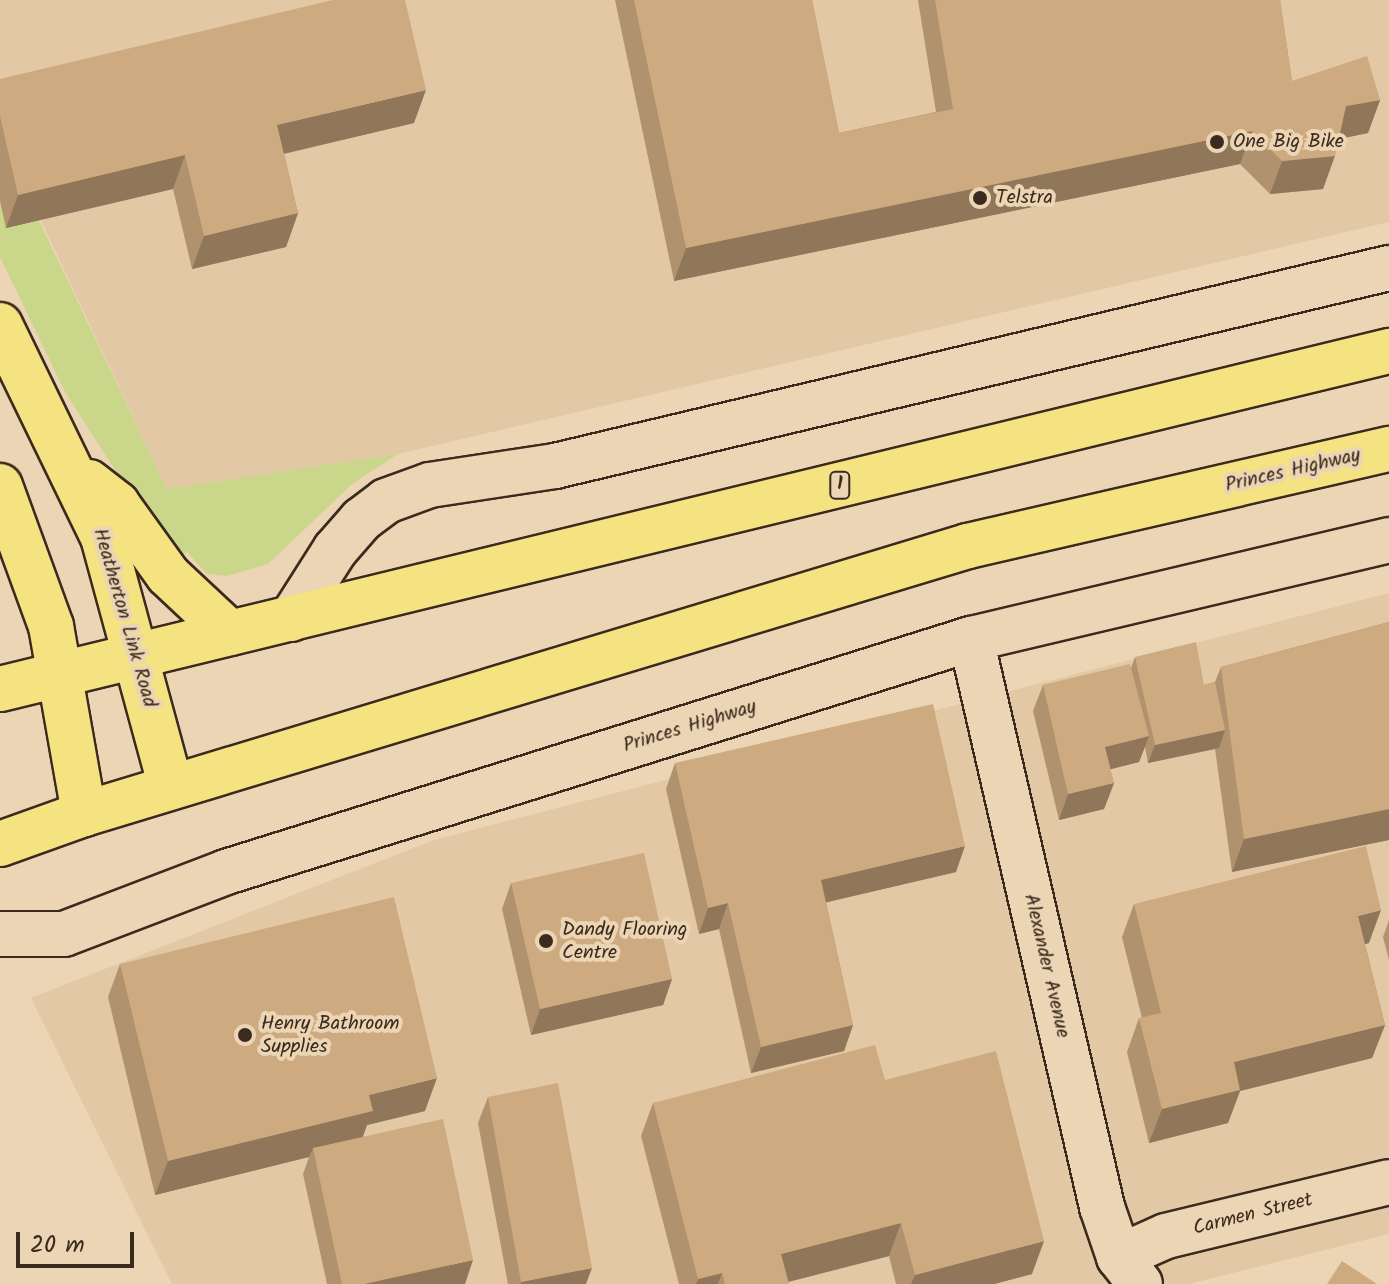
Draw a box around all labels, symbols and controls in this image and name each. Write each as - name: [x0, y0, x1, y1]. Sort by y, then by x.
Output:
- place label: One Big Bike: [1233, 130, 1344, 154]
- marker: One Big Bike: [1208, 133, 1226, 151]
- place label: Telstra: [996, 186, 1053, 210]
- marker: Telstra: [971, 189, 989, 207]
- street label: Princes Highway: [1223, 444, 1363, 498]
- road number: 1: [828, 471, 852, 499]
- street label: Heatherton Link Road: [87, 526, 161, 710]
- street label: Princes Highway: [621, 695, 759, 759]
- street label: Alexander Avenue: [1018, 892, 1074, 1040]
- place label: Dandy Flooring Centre: [562, 918, 687, 965]
- marker: Dandy Flooring Centre: [537, 932, 555, 950]
- place label: Henry Bathroom Supplies: [261, 1012, 399, 1059]
- marker: Henry Bathroom Supplies: [236, 1026, 254, 1044]
- street label: Carmen Street: [1191, 1189, 1315, 1241]
- scale bar: [20, 1216, 138, 1266]
- text: 20 m: [30, 1226, 85, 1265]

